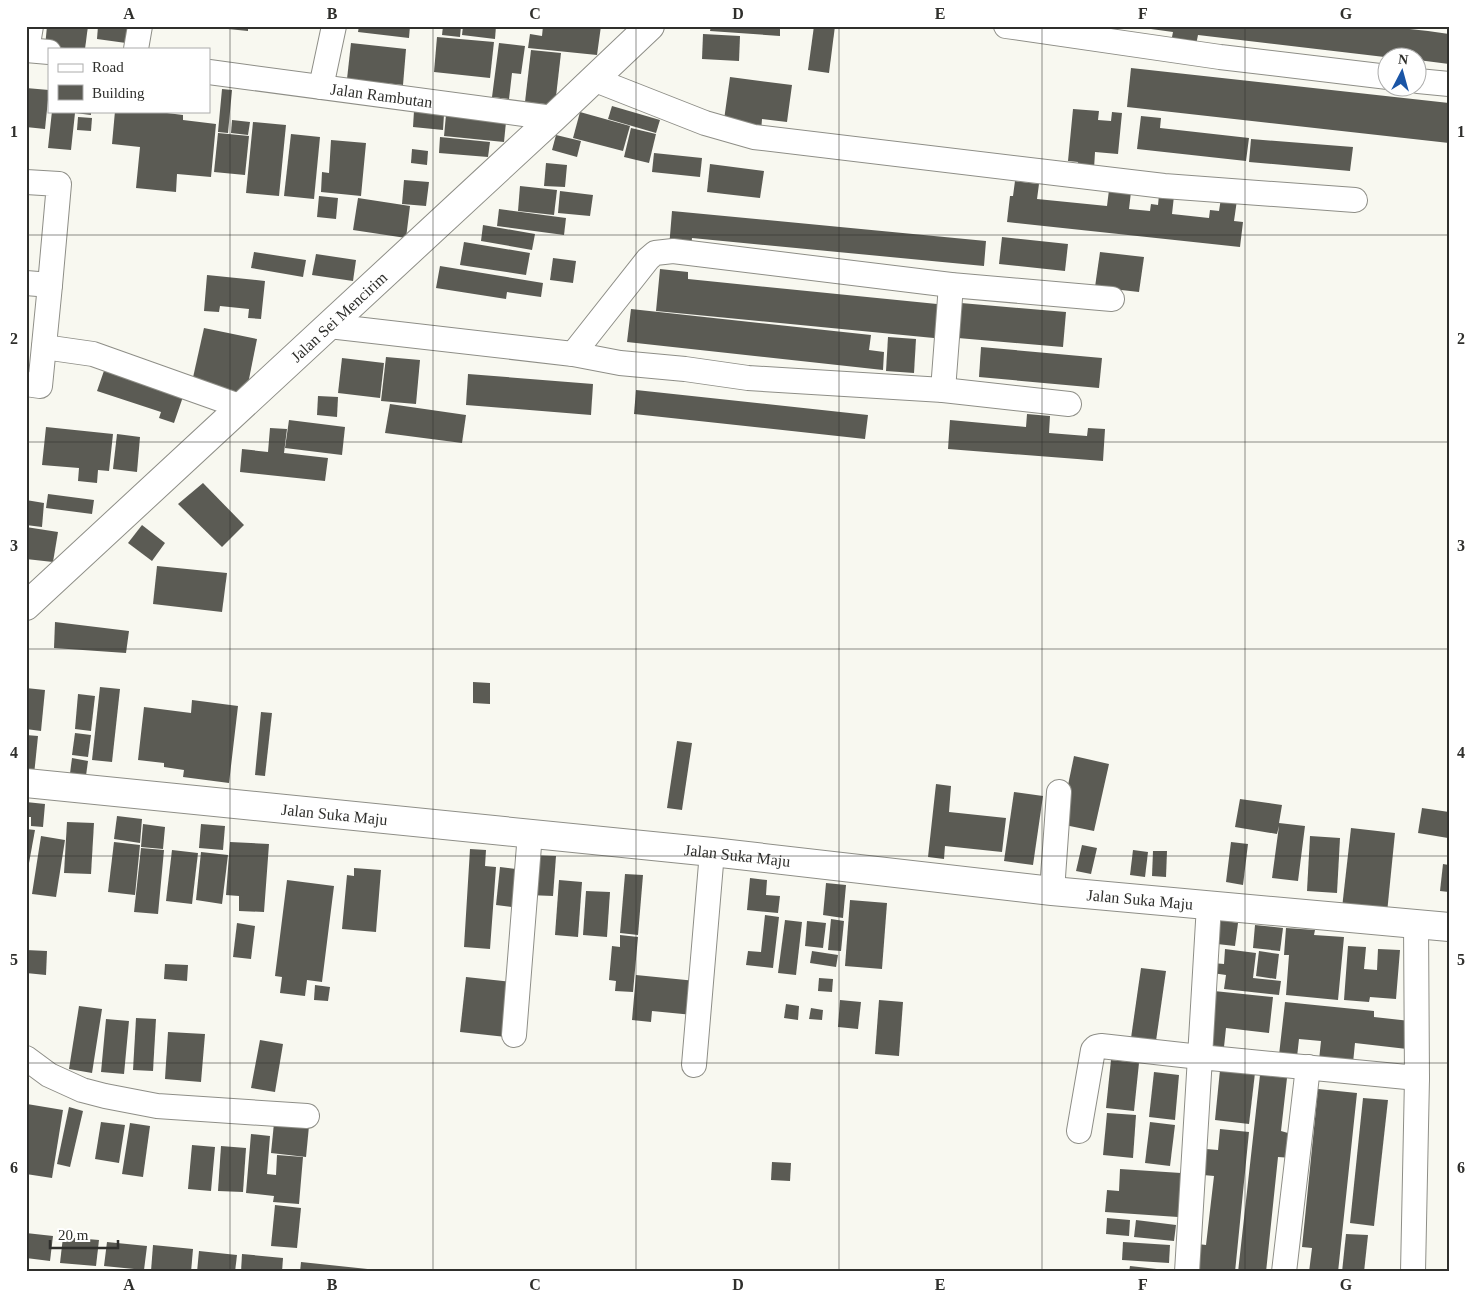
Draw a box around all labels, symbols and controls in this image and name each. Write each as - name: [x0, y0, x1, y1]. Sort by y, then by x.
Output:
- text: A: [123, 5, 135, 22]
- text: B: [327, 5, 338, 22]
- text: C: [529, 5, 541, 22]
- text: D: [732, 5, 744, 22]
- text: E: [935, 5, 945, 22]
- text: F: [1138, 5, 1148, 22]
- text: G: [1340, 5, 1353, 22]
- legend: [48, 48, 210, 112]
- north arrow: [1378, 48, 1428, 98]
- text: N: [1397, 52, 1409, 68]
- text: Road: [92, 59, 124, 75]
- street label: Jalan Rambutan: [329, 80, 433, 111]
- text: Building: [92, 85, 145, 101]
- text: 1: [10, 123, 18, 140]
- text: 1: [1457, 123, 1465, 140]
- street label: Jalan Sei Mencirim: [287, 268, 391, 365]
- text: 2: [10, 330, 18, 347]
- text: 2: [1457, 330, 1465, 347]
- text: 3: [10, 537, 18, 554]
- text: 3: [1457, 537, 1465, 554]
- text: 4: [10, 744, 18, 761]
- text: 4: [1457, 744, 1465, 761]
- street label: Jalan Suka Maju: [280, 801, 388, 829]
- street label: Jalan Suka Maju: [683, 841, 791, 870]
- street label: Jalan Suka Maju: [1086, 886, 1194, 913]
- text: 5: [10, 951, 18, 968]
- text: 5: [1457, 951, 1465, 968]
- text: 6: [10, 1159, 18, 1176]
- text: 6: [1457, 1159, 1465, 1176]
- scale bar: [50, 1218, 118, 1250]
- text: 20 m: [58, 1227, 89, 1243]
- text: A: [123, 1276, 135, 1293]
- text: B: [327, 1276, 338, 1293]
- text: C: [529, 1276, 541, 1293]
- text: D: [732, 1276, 744, 1293]
- text: E: [935, 1276, 945, 1293]
- text: F: [1138, 1276, 1148, 1293]
- text: G: [1340, 1276, 1353, 1293]

